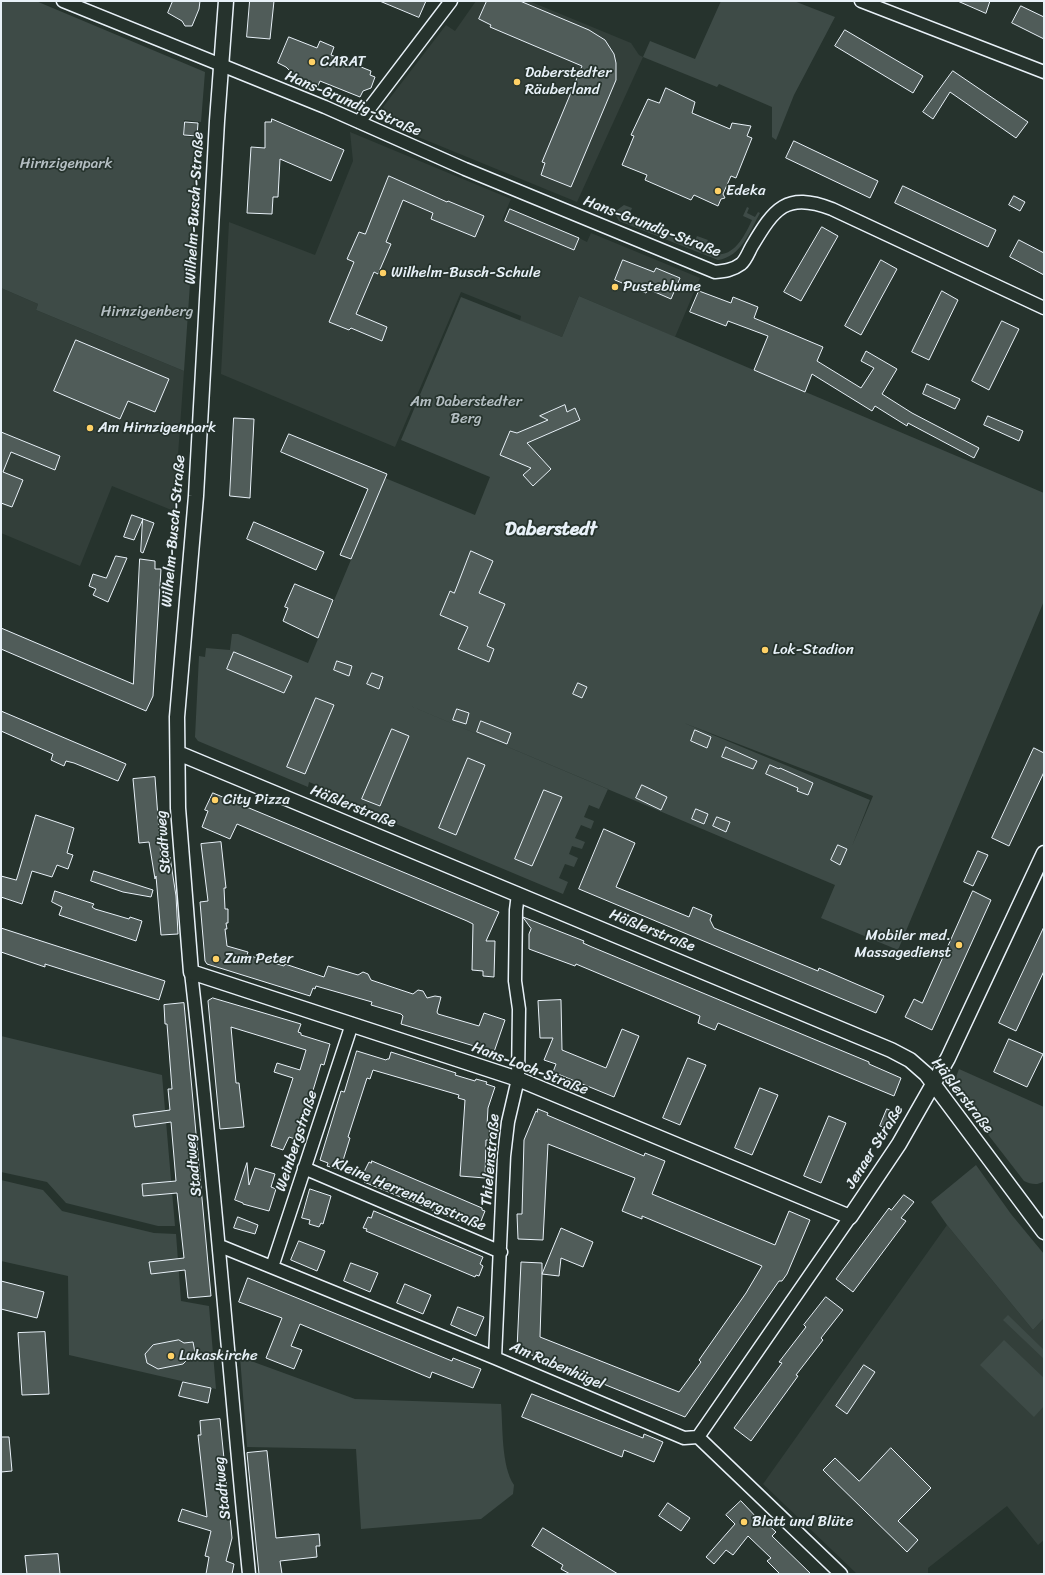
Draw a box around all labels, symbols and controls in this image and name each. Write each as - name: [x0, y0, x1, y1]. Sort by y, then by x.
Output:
- place label: CARAT: [320, 53, 365, 71]
- marker: CARAT: [307, 57, 317, 67]
- place label: Daberstedter Räuberland: [525, 64, 611, 99]
- street label: Hans-Grundig-Straße: [282, 67, 424, 141]
- marker: Daberstedter Räuberland: [512, 77, 522, 87]
- street label: Wilhelm-Busch-Straße: [182, 131, 208, 285]
- park label: Hirnzigenpark: [20, 155, 112, 173]
- place label: Edeka: [726, 182, 765, 200]
- marker: Edeka: [713, 186, 723, 196]
- street label: Hans-Grundig-Straße: [581, 192, 723, 262]
- place label: Wilhelm-Busch-Schule: [391, 264, 541, 282]
- marker: Wilhelm-Busch-Schule: [378, 268, 388, 278]
- place label: Pusteblume: [623, 278, 701, 296]
- marker: Pusteblume: [610, 282, 620, 292]
- park label: Hirnzigenberg: [101, 303, 193, 321]
- park label: Am Daberstedter Berg: [410, 393, 522, 428]
- place label: Am Hirnzigenpark: [98, 419, 216, 437]
- marker: Am Hirnzigenpark: [85, 423, 95, 433]
- street label: Wilhelm-Busch-Straße: [158, 454, 190, 608]
- district label: Daberstedt: [505, 519, 597, 541]
- place label: Lok-Stadion: [773, 641, 854, 659]
- marker: Lok-Stadion: [760, 645, 770, 655]
- street label: Häßlerstraße: [308, 782, 398, 832]
- place label: City Pizza: [223, 791, 290, 809]
- marker: City Pizza: [210, 795, 220, 805]
- street label: Stadtweg: [153, 810, 175, 874]
- street label: Häßlerstraße: [607, 906, 697, 956]
- place label: Mobiler med. Massagedienst: [855, 927, 951, 962]
- marker: Mobiler med. Massagedienst: [954, 940, 964, 950]
- place label: Zum Peter: [224, 950, 293, 968]
- marker: Zum Peter: [211, 954, 221, 964]
- street label: Hans-Loch-Straße: [469, 1039, 591, 1099]
- street label: Häßlerstraße: [927, 1055, 997, 1137]
- street label: Weinbergstraße: [272, 1088, 322, 1194]
- street label: Jenaer Straße: [842, 1102, 908, 1192]
- street label: Thielenstraße: [478, 1113, 504, 1207]
- street label: Stadtweg: [182, 1133, 206, 1197]
- street label: Kleine Herrenbergstraße: [329, 1154, 489, 1236]
- street label: Am Rabenhügel: [507, 1338, 607, 1394]
- place label: Lukaskirche: [179, 1347, 258, 1365]
- marker: Lukaskirche: [166, 1351, 176, 1361]
- street label: Stadtweg: [211, 1456, 235, 1520]
- place label: Blatt und Blüte: [752, 1513, 854, 1531]
- marker: Blatt und Blüte: [739, 1517, 749, 1527]

